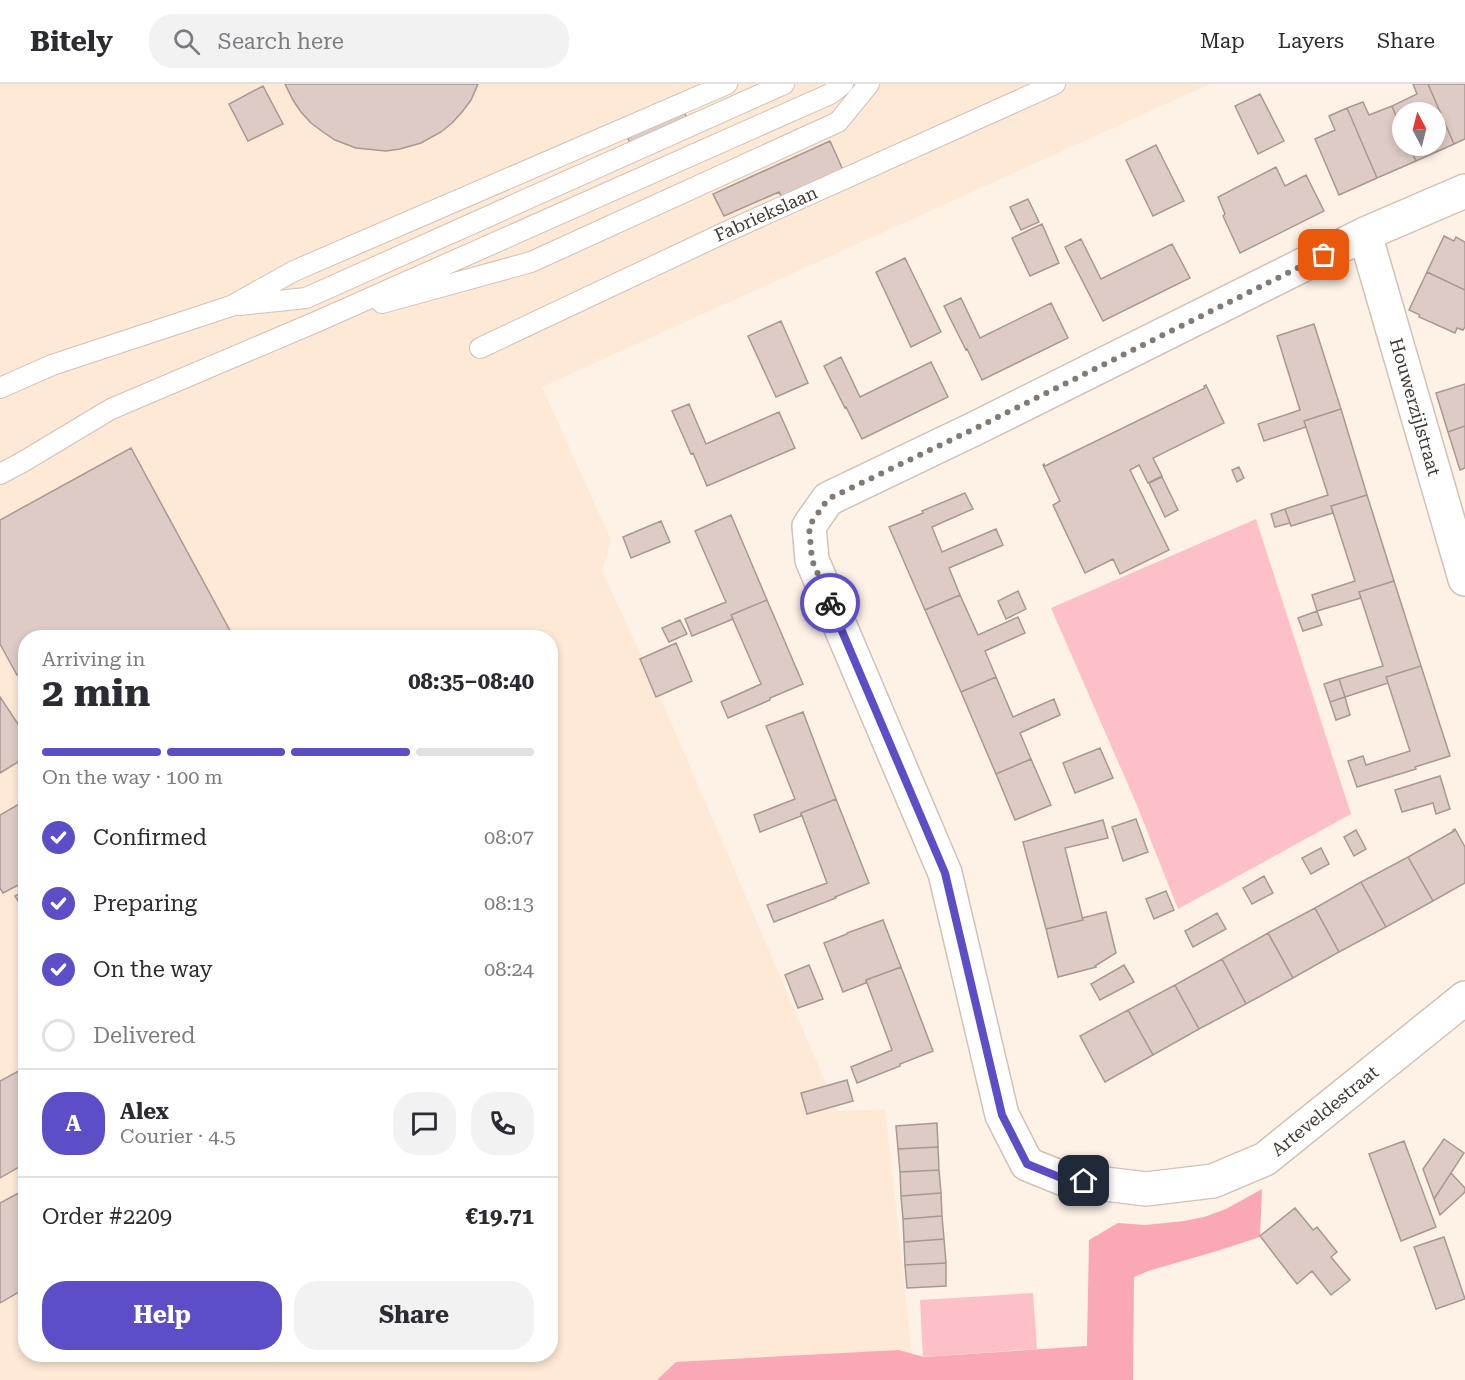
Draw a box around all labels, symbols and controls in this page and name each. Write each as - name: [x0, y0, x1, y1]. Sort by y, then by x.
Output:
- search box: [149, 14, 569, 68]
- text: Bitely: [30, 25, 113, 58]
- icon: search: [170, 25, 203, 58]
- text: Search here: [218, 29, 344, 54]
- text: Map: [1200, 29, 1245, 53]
- text: Layers: [1278, 29, 1344, 53]
- text: Share: [1377, 29, 1435, 53]
- north arrow: [1392, 102, 1446, 156]
- map controls: [1392, 102, 1446, 156]
- street label: Fabriekslaan: [711, 181, 821, 246]
- pin: [1298, 229, 1349, 280]
- icon: bag: [1307, 238, 1340, 271]
- street label: Houwerzijlstraat: [1386, 336, 1445, 478]
- courier: [800, 573, 860, 633]
- icon: bike: [814, 587, 847, 620]
- text: Arriving in: [42, 647, 145, 671]
- text: 08:35–08:40: [408, 669, 534, 694]
- text: 2 min: [42, 670, 150, 716]
- text: On the way · 100 m: [42, 765, 223, 789]
- icon: check: [42, 821, 75, 854]
- text: Confirmed: [93, 825, 207, 850]
- text: 08:07: [484, 825, 534, 849]
- icon: check: [42, 887, 75, 920]
- text: Preparing: [93, 891, 197, 916]
- text: 08:13: [484, 891, 534, 915]
- icon: check: [42, 953, 75, 986]
- text: On the way: [93, 957, 213, 982]
- text: 08:24: [484, 957, 534, 981]
- text: Delivered: [93, 1023, 195, 1048]
- street label: Arteveldestraat: [1267, 1061, 1383, 1160]
- button: chat: [393, 1092, 456, 1155]
- button: phone: [471, 1092, 534, 1155]
- text: Alex: [120, 1099, 169, 1124]
- text: A: [66, 1111, 81, 1136]
- text: Courier · 4.5: [120, 1124, 236, 1148]
- pin: [1058, 1155, 1109, 1206]
- icon: home: [1067, 1164, 1100, 1197]
- text: Order #2209: [42, 1204, 172, 1229]
- text: €19.71: [465, 1204, 534, 1229]
- button: Help: [42, 1281, 282, 1350]
- button: Share: [294, 1281, 534, 1350]

